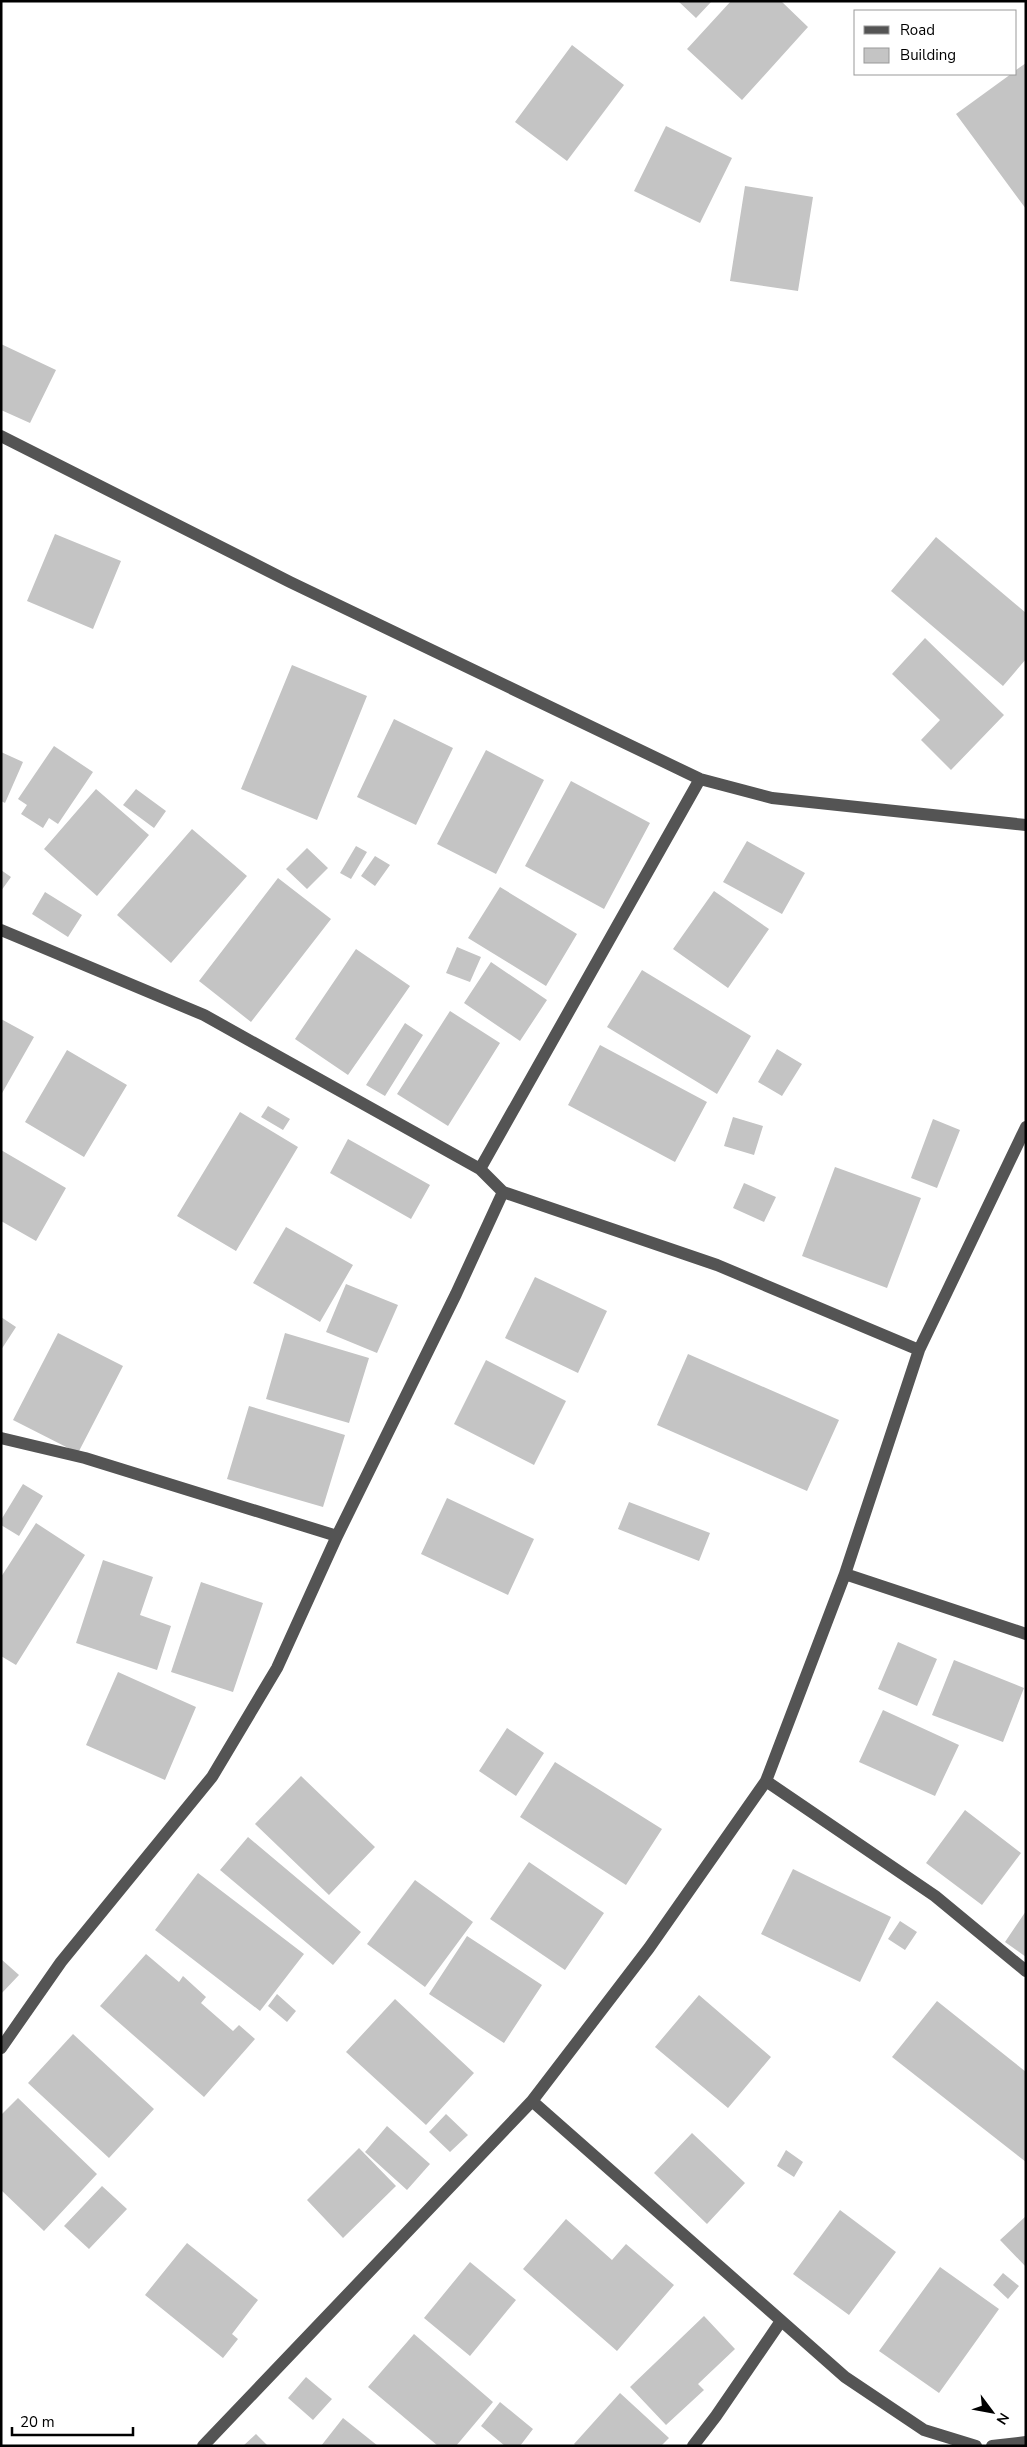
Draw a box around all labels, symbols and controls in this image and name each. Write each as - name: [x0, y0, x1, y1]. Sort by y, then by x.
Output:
- legend: [854, 10, 1017, 75]
- text: Road: [900, 20, 935, 40]
- text: Building: [900, 45, 956, 65]
- north arrow: [967, 2387, 1017, 2437]
- scale bar: [12, 2404, 134, 2436]
- text: N: [992, 2409, 1013, 2428]
- text: 20 m: [20, 2412, 55, 2432]

